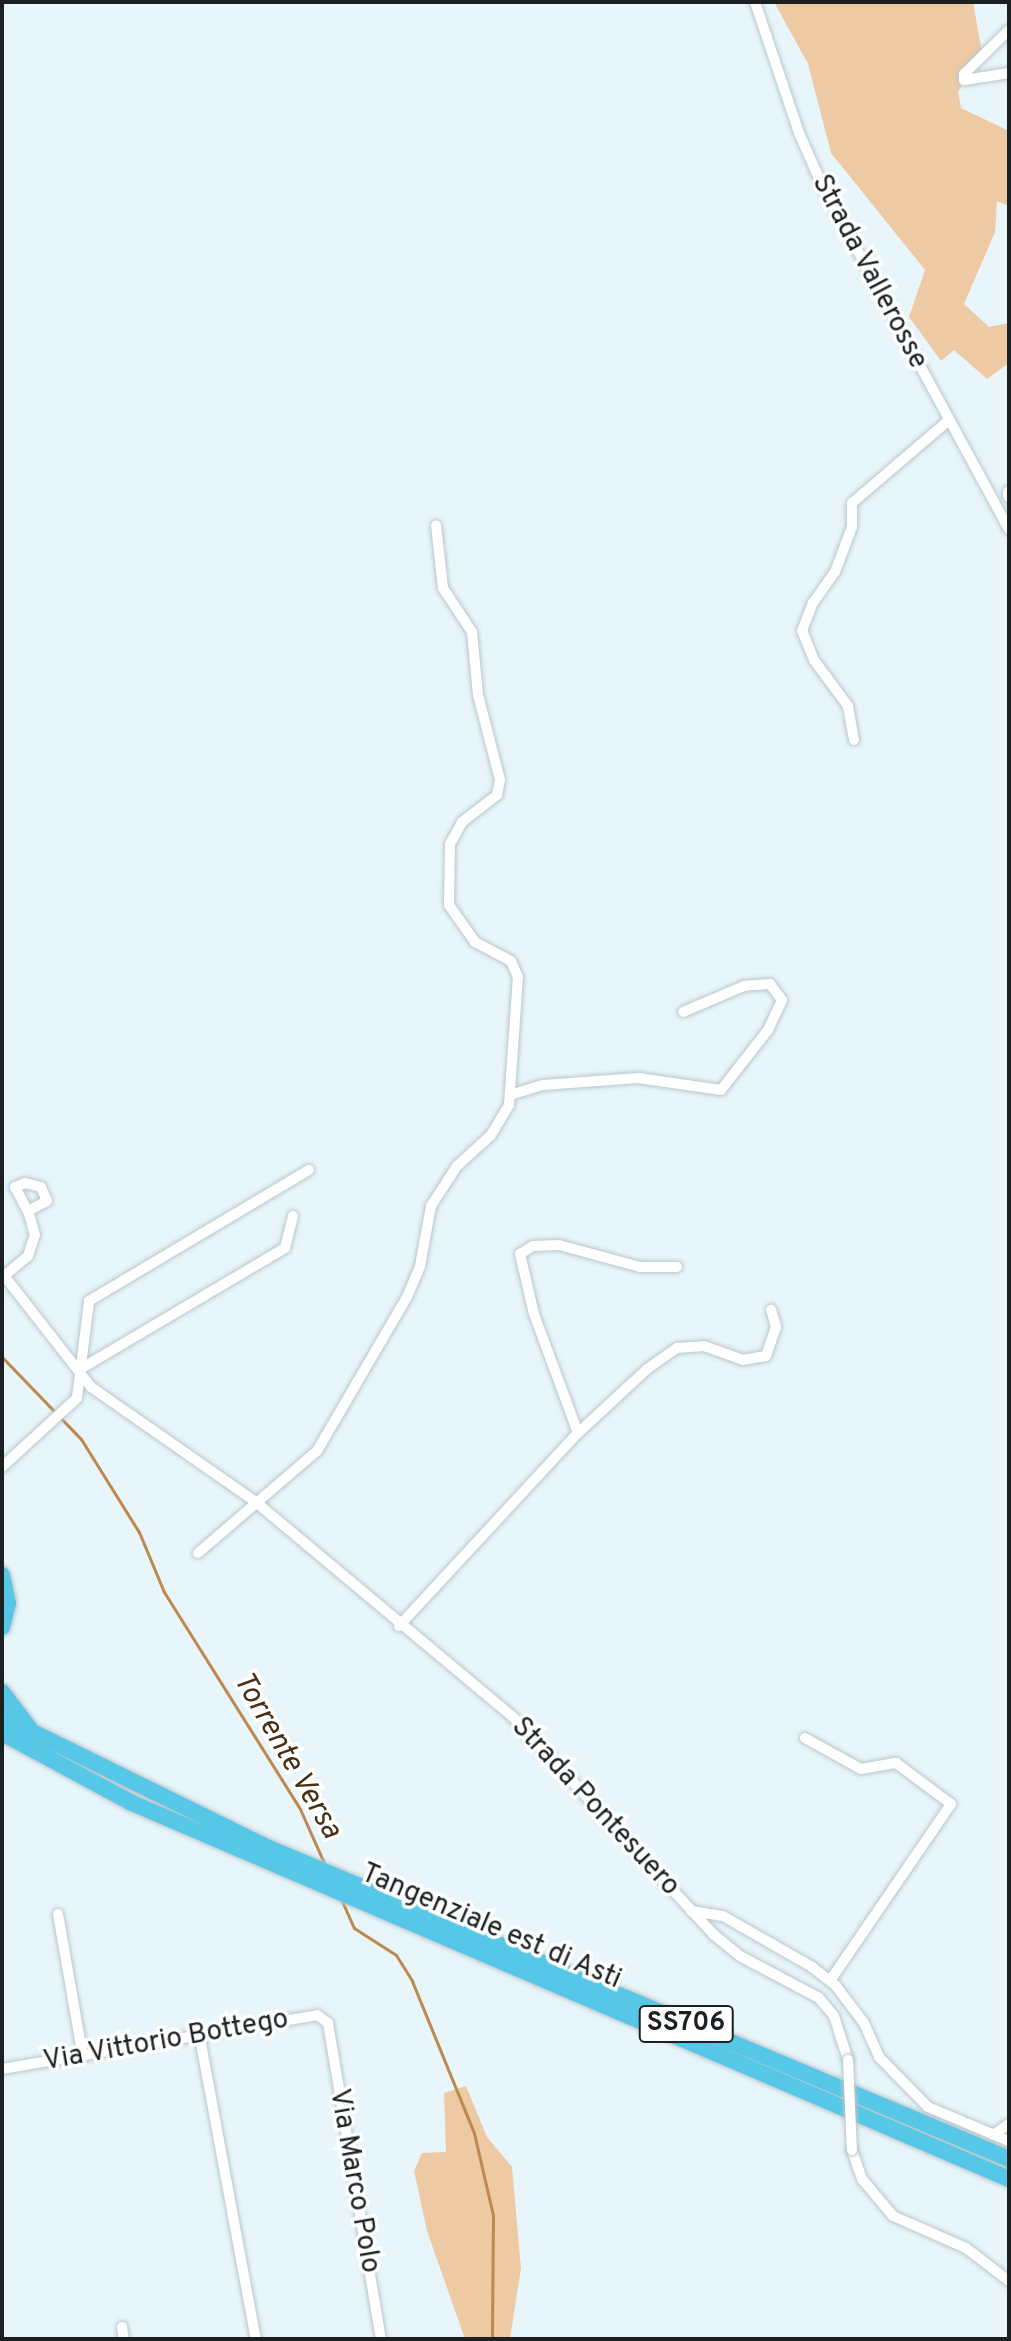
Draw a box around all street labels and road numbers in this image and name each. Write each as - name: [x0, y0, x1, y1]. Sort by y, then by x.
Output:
- street label: Strada Vallerosse: [803, 169, 935, 375]
- street label: Strada Pontesuero: [504, 1711, 686, 1903]
- street label: Tangenziale est di Asti: [355, 1857, 627, 1997]
- road number: SS706: [638, 2002, 734, 2046]
- street label: Via Vittorio Bottego: [40, 2003, 292, 2079]
- street label: Via Marco Polo: [321, 2086, 387, 2276]

